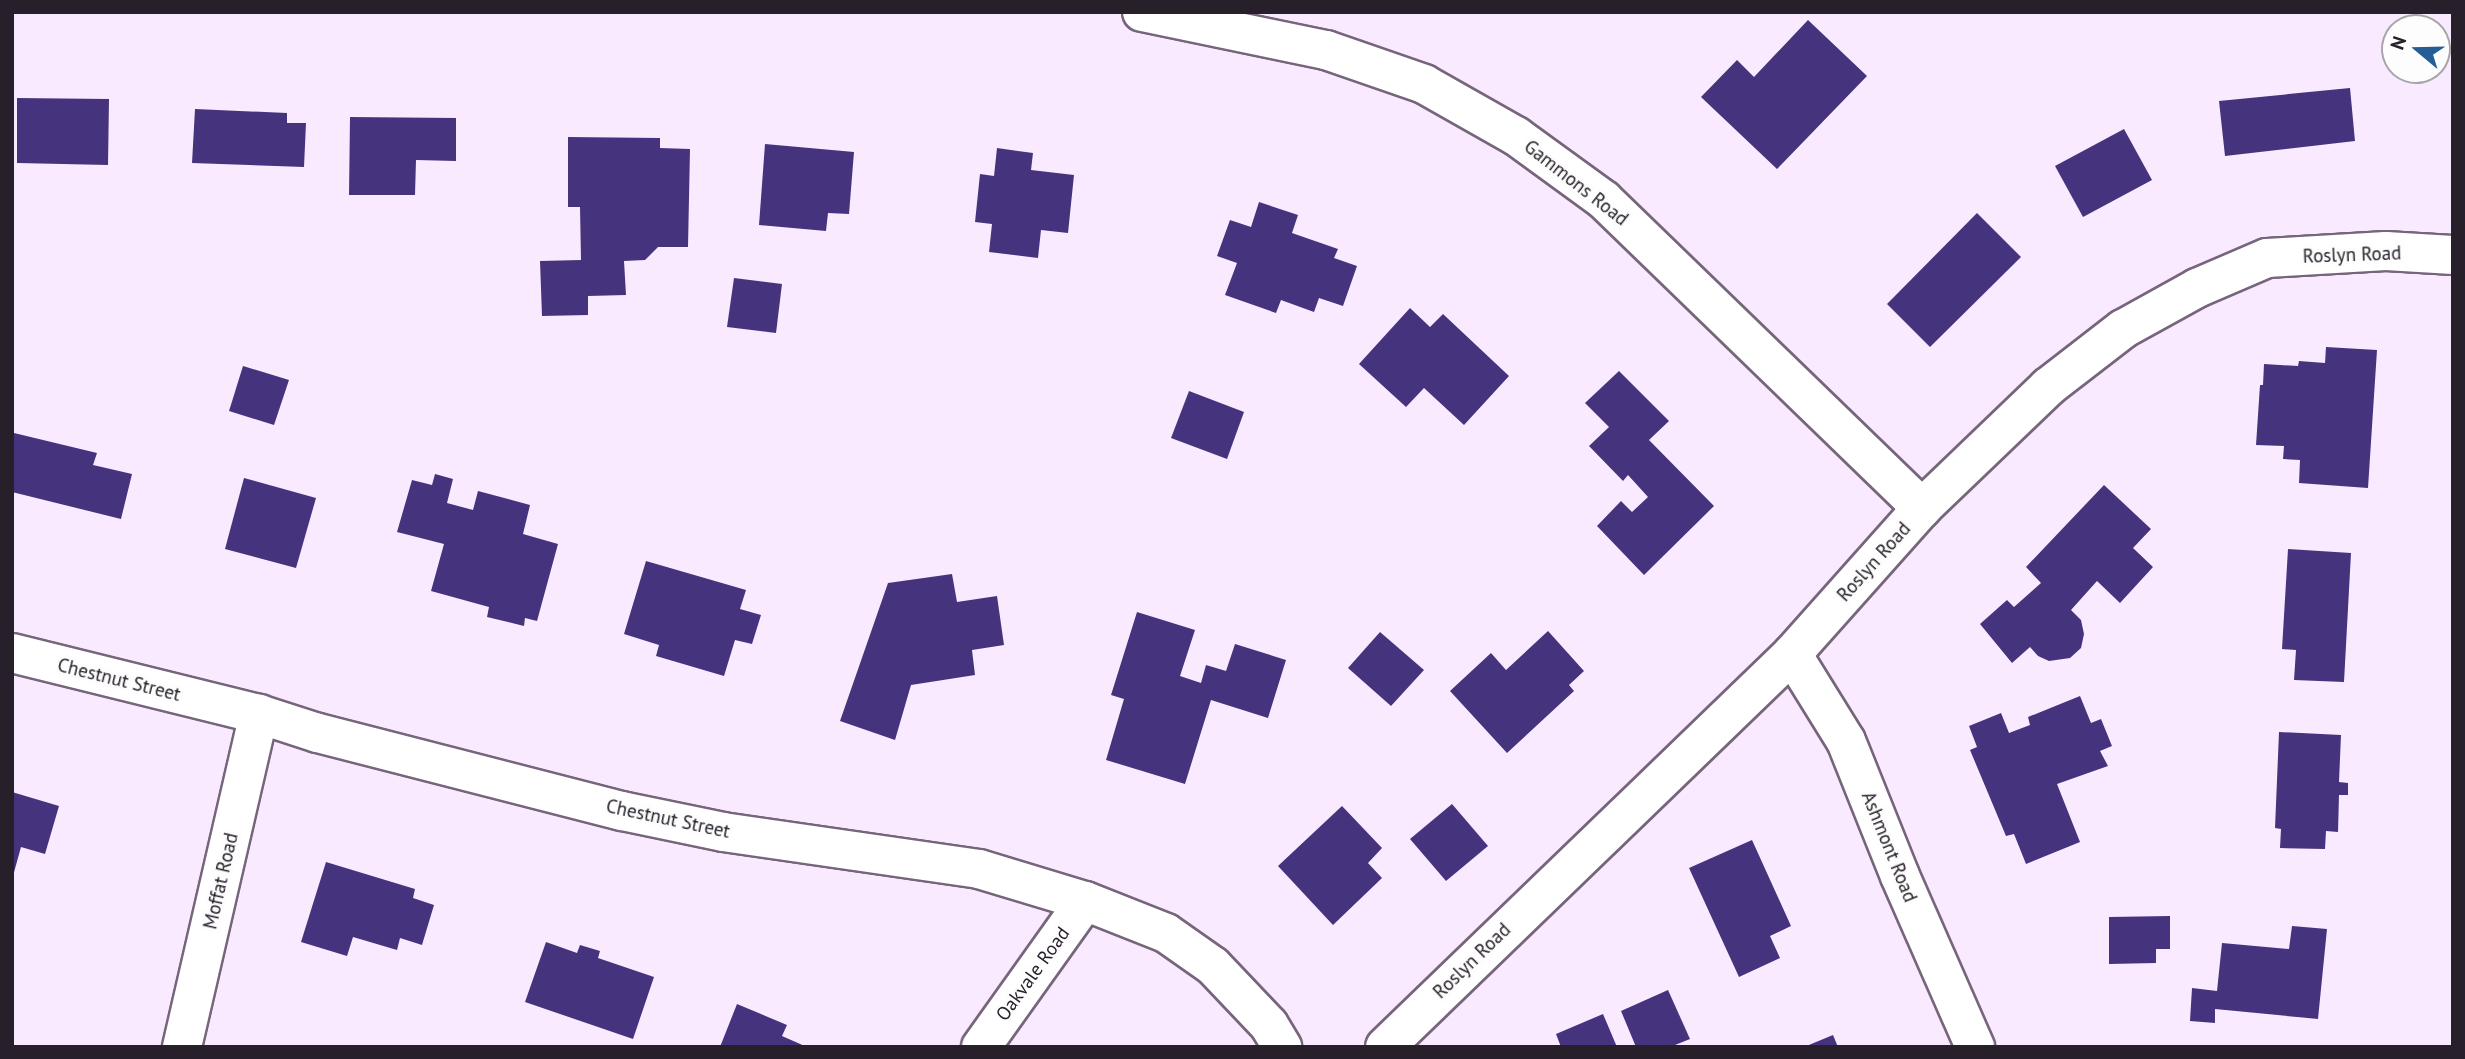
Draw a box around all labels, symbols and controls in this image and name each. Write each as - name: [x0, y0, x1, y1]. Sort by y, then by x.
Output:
- north arrow: [2381, 14, 2451, 84]
- text: N: [2385, 33, 2411, 53]
- street label: Gammons Road: [1519, 135, 1633, 231]
- street label: Roslyn Road: [2302, 242, 2402, 268]
- street label: Roslyn Road: [1833, 518, 1915, 606]
- street label: Chestnut Street: [55, 654, 183, 706]
- street label: Ashmont Road: [1856, 788, 1922, 906]
- street label: Chestnut Street: [604, 795, 732, 843]
- street label: Moffat Road: [199, 831, 243, 931]
- street label: Roslyn Road: [1429, 919, 1515, 1003]
- street label: Oakvale Road: [991, 923, 1075, 1025]

